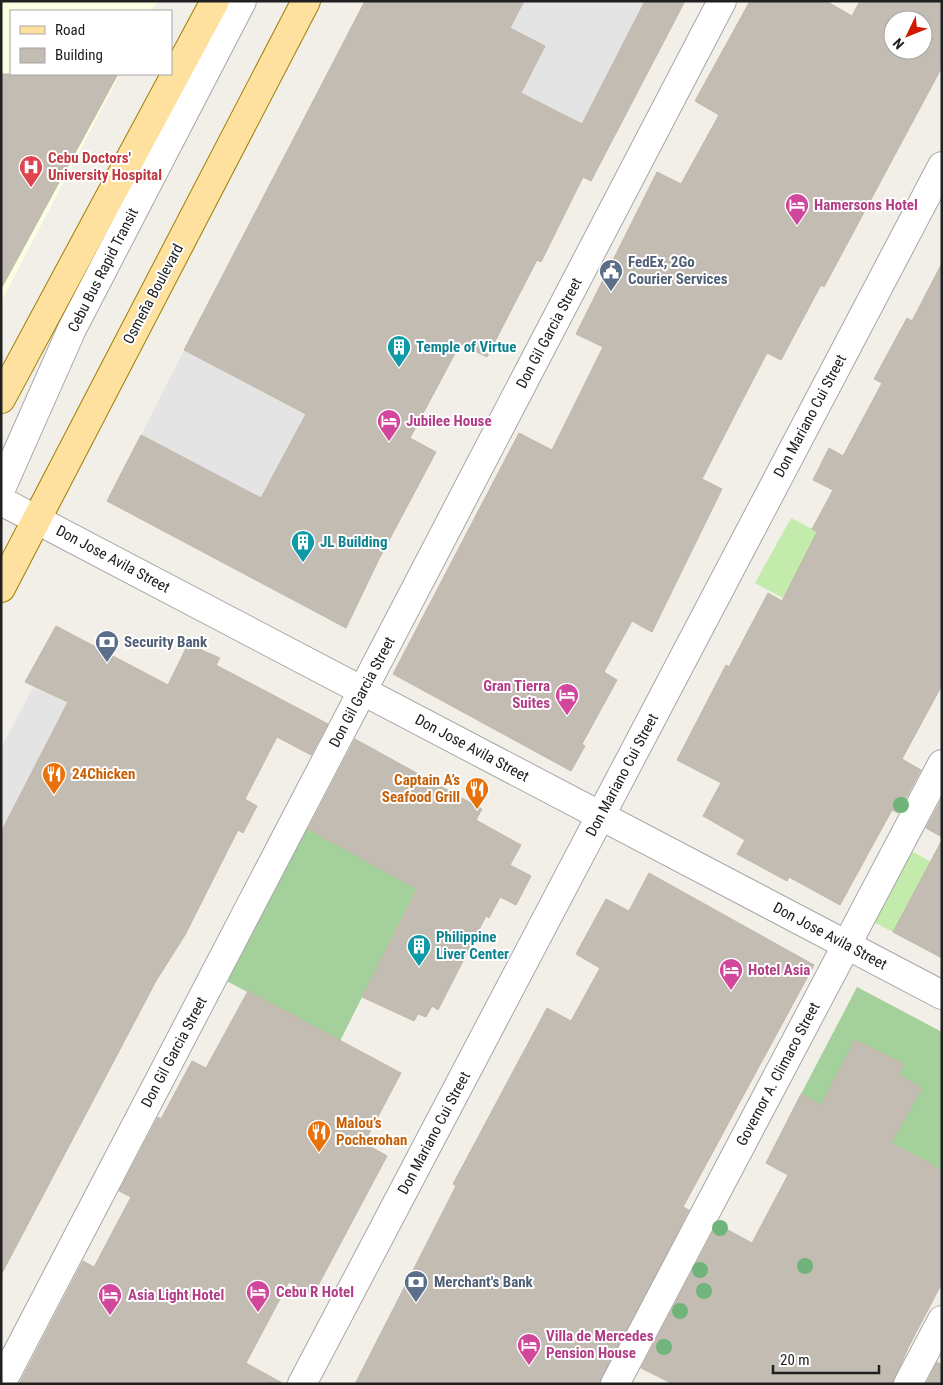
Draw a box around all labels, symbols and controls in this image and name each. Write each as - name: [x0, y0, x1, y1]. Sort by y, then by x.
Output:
- legend: [10, 10, 172, 75]
- north arrow: [883, 10, 933, 60]
- text: Road: [55, 21, 85, 39]
- text: N: [890, 35, 907, 52]
- text: Building: [55, 46, 103, 64]
- place label: Cebu Doctors' University Hospital: [48, 149, 162, 184]
- hospital icon: Cebu Doctors' University Hospital: [18, 154, 44, 188]
- hotel icon: Hamersons Hotel: [784, 192, 810, 226]
- place label: Hamersons Hotel: [814, 196, 918, 214]
- street label: Cebu Bus Rapid Transit: [64, 205, 142, 335]
- street label: Osmeña Boulevard: [119, 241, 187, 347]
- place label: FedEx, 2Go Courier Services: [628, 253, 728, 288]
- public building icon: FedEx, 2Go Courier Services: [598, 258, 624, 292]
- street label: Don Gil Garcia Street: [512, 275, 586, 391]
- building icon: Temple of Virtue: [386, 334, 412, 368]
- place label: Temple of Virtue: [416, 338, 516, 356]
- street label: Don Mariano Cui Street: [770, 351, 850, 481]
- hotel icon: Jubilee House: [376, 408, 402, 442]
- place label: Jubilee House: [406, 412, 492, 430]
- street label: Don Jose Avila Street: [53, 521, 173, 597]
- building icon: JL Building: [290, 529, 316, 563]
- place label: JL Building: [320, 533, 388, 551]
- bank icon: Security Bank: [94, 629, 120, 663]
- place label: Security Bank: [124, 633, 208, 651]
- street label: Don Gil Garcia Street: [325, 634, 399, 750]
- place label: Gran Tierra Suites: [483, 677, 550, 712]
- hotel icon: Gran Tierra Suites: [554, 682, 580, 716]
- street label: Don Jose Avila Street: [412, 710, 532, 786]
- street label: Don Mariano Cui Street: [582, 710, 662, 840]
- restaurant icon: 24Chicken: [41, 761, 67, 795]
- place label: 24Chicken: [72, 765, 135, 783]
- place label: Captain A’s Seafood Grill: [382, 771, 460, 806]
- restaurant icon: Captain A’s Seafood Grill: [464, 776, 490, 810]
- street label: Don Jose Avila Street: [770, 898, 890, 974]
- place label: Philippine Liver Center: [436, 928, 509, 963]
- building icon: Philippine Liver Center: [406, 933, 432, 967]
- hotel icon: Hotel Asia: [718, 957, 744, 991]
- place label: Hotel Asia: [748, 961, 810, 979]
- street label: Don Gil Garcia Street: [137, 994, 211, 1110]
- street label: Governor A. Climaco Street: [732, 999, 824, 1149]
- street label: Don Mariano Cui Street: [394, 1068, 474, 1198]
- place label: Malou’s Pocherohan: [336, 1114, 407, 1149]
- restaurant icon: Malou’s Pocherohan: [306, 1119, 332, 1153]
- bank icon: Merchant's Bank: [403, 1269, 429, 1303]
- place label: Merchant's Bank: [434, 1273, 534, 1291]
- hotel icon: Cebu R Hotel: [245, 1279, 271, 1313]
- hotel icon: Asia Light Hotel: [97, 1282, 123, 1316]
- place label: Cebu R Hotel: [276, 1283, 354, 1301]
- place label: Asia Light Hotel: [128, 1286, 224, 1304]
- place label: Villa de Mercedes Pension House: [546, 1327, 654, 1362]
- hotel icon: Villa de Mercedes Pension House: [516, 1332, 542, 1366]
- scale bar: [773, 1342, 879, 1374]
- text: 20 m: [780, 1351, 810, 1369]

